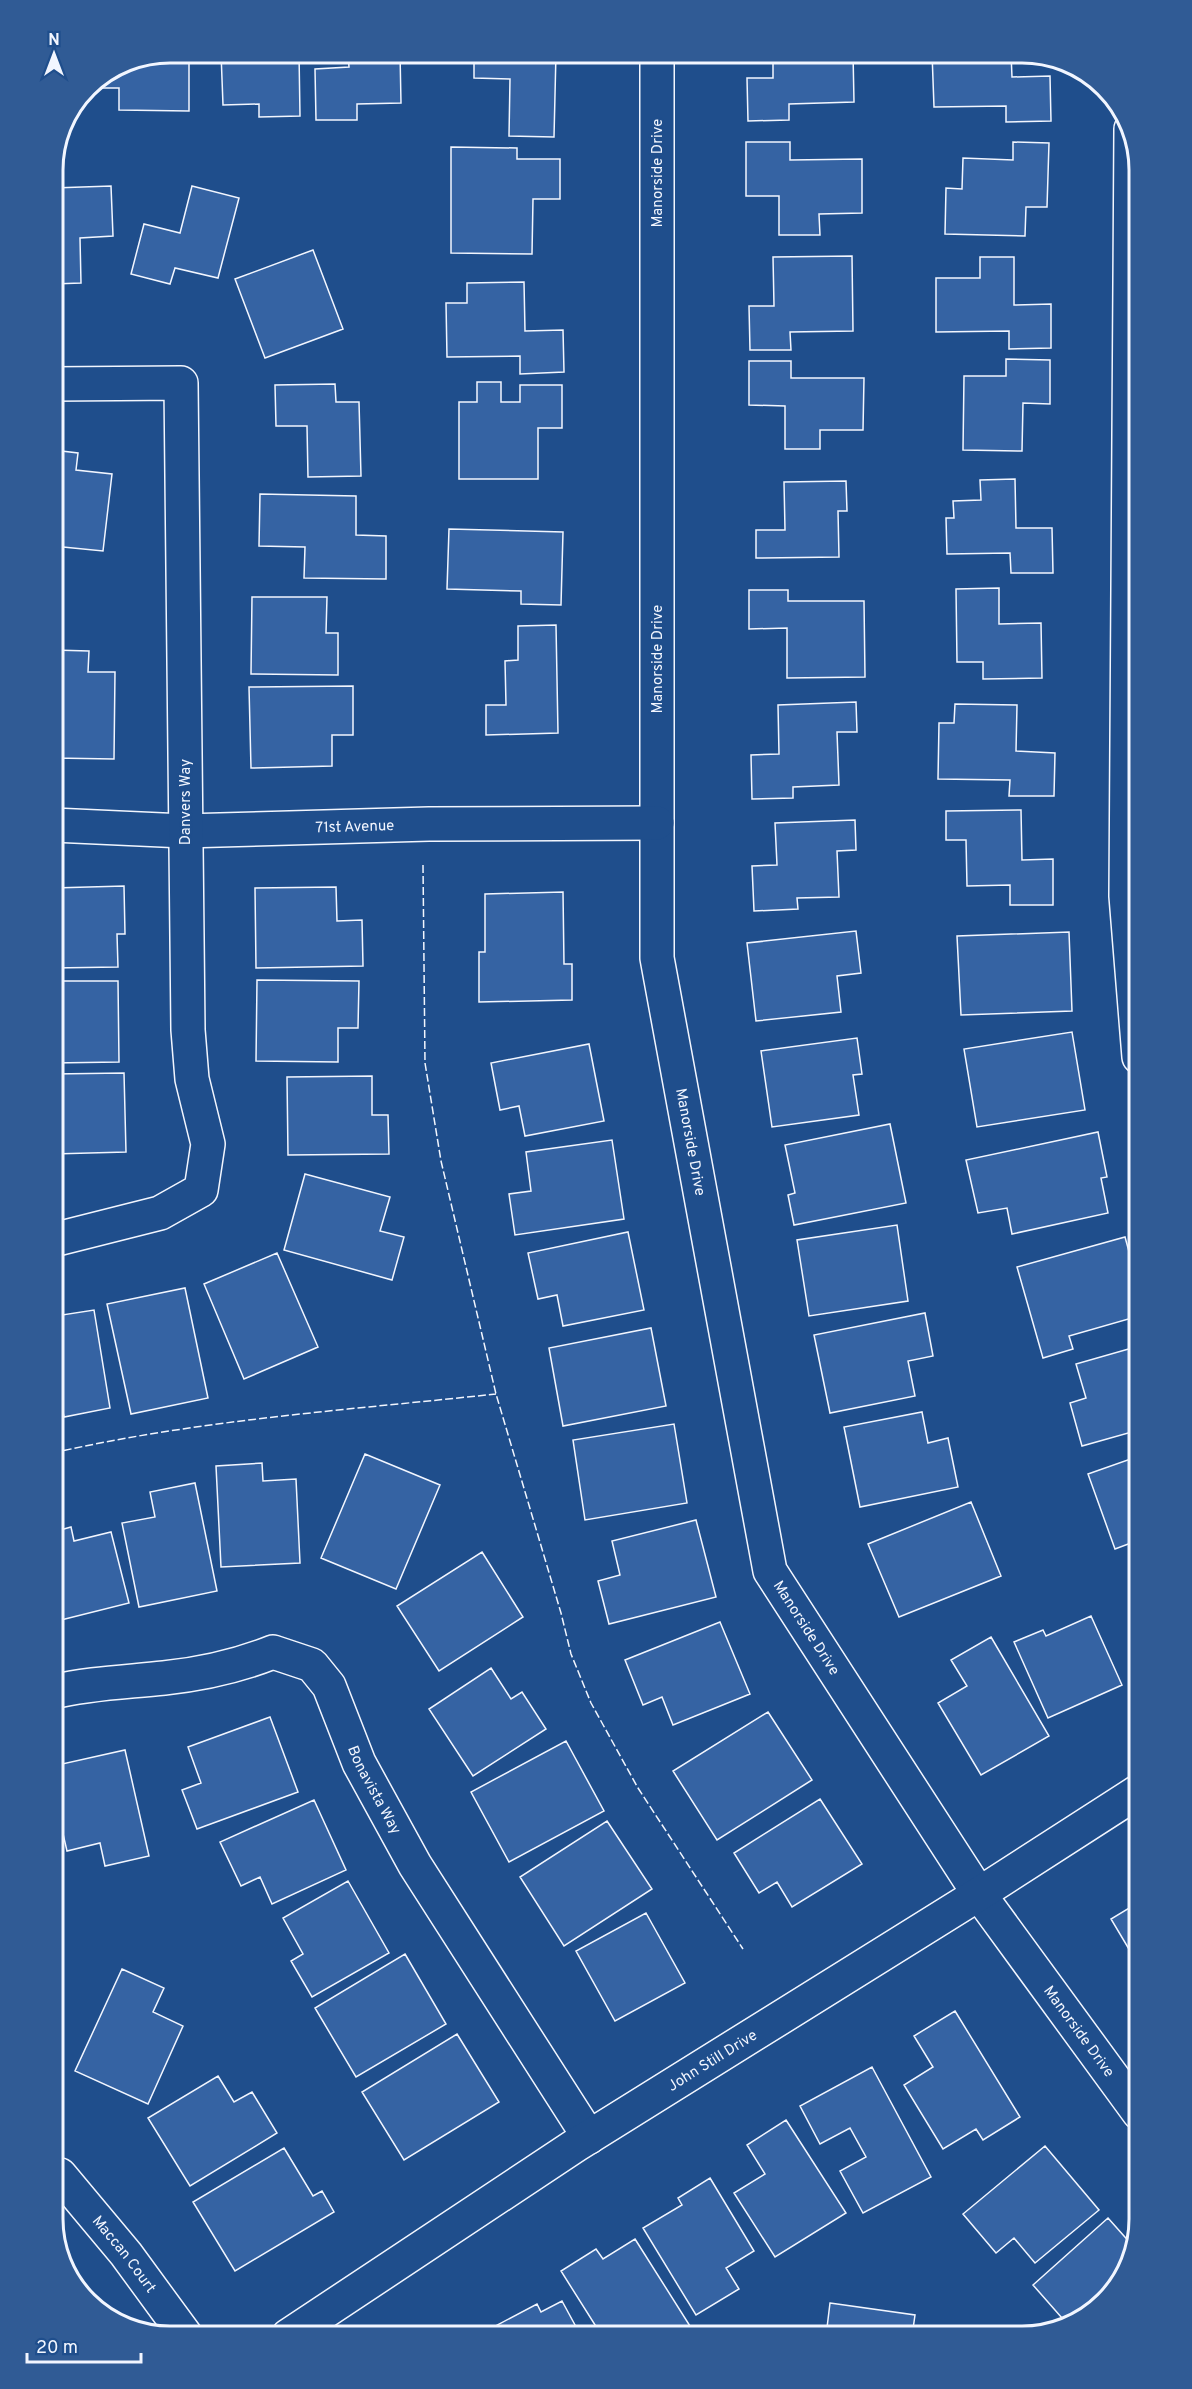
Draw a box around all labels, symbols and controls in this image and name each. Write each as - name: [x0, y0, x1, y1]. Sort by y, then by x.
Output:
- north arrow: [24, 24, 84, 84]
- text: N: [48, 31, 60, 51]
- street label: Manorside Drive: [649, 119, 668, 227]
- street label: Manorside Drive: [649, 605, 668, 713]
- street label: Danvers Way: [177, 759, 196, 845]
- street label: 71st Avenue: [315, 817, 395, 838]
- street label: Manorside Drive: [670, 1087, 709, 1197]
- street label: Manorside Drive: [768, 1578, 843, 1679]
- street label: Bonavista Way: [342, 1743, 404, 1838]
- street label: Manorside Drive: [1038, 1983, 1118, 2082]
- street label: John Still Drive: [665, 2026, 761, 2097]
- street label: Maccan Court: [87, 2212, 159, 2297]
- scale bar: [27, 2326, 141, 2364]
- text: 20 m: [36, 2337, 78, 2360]

